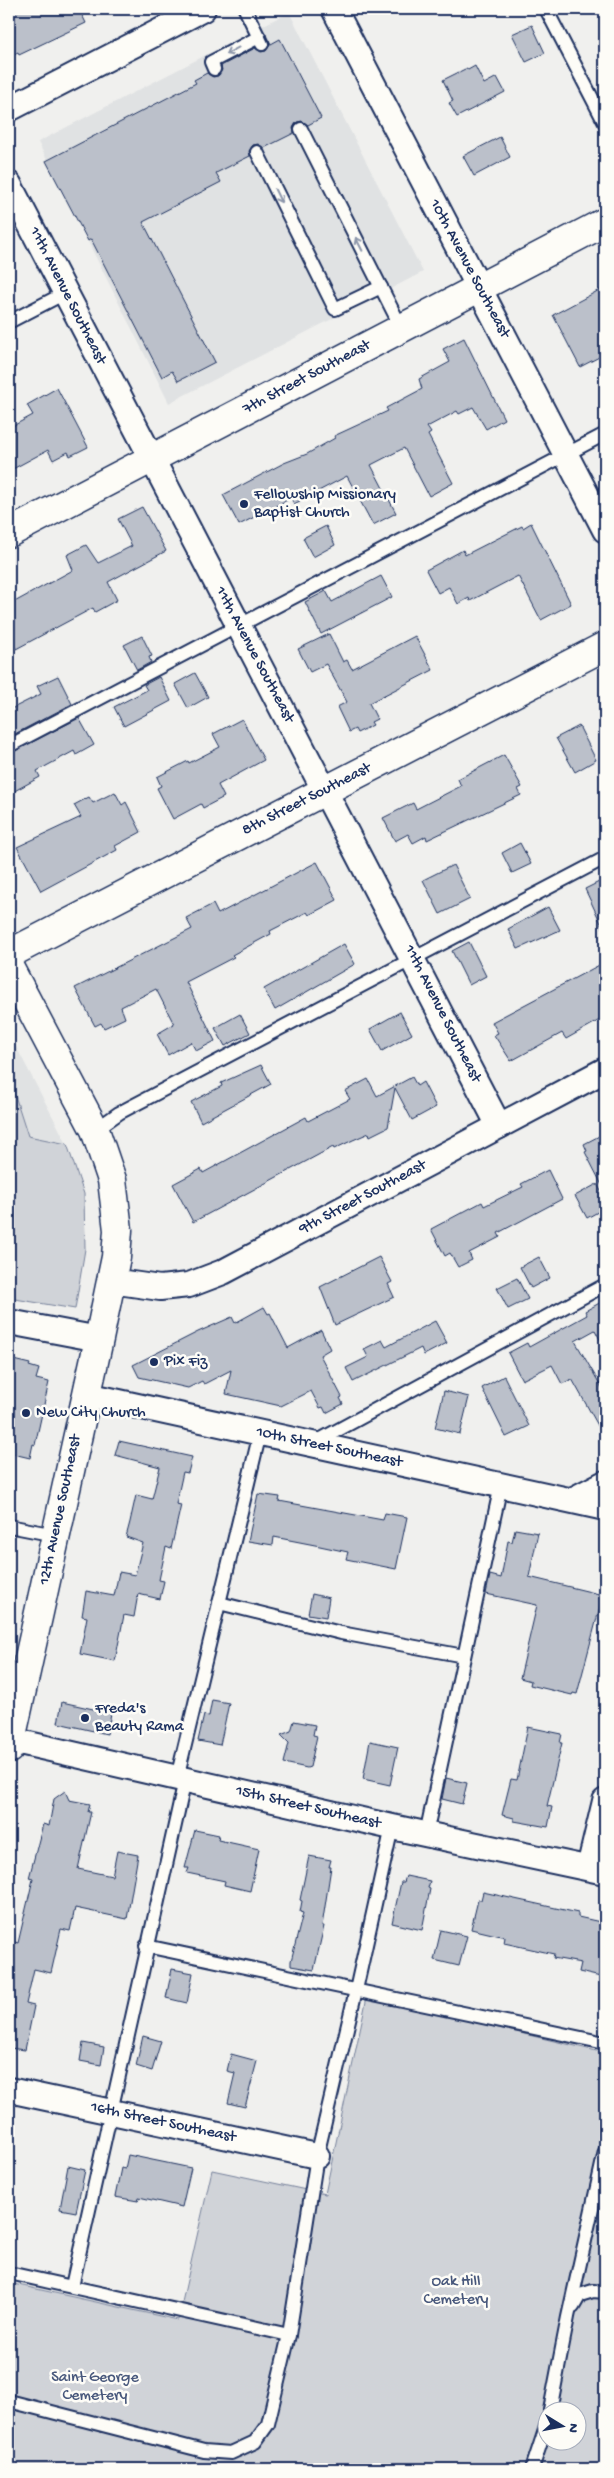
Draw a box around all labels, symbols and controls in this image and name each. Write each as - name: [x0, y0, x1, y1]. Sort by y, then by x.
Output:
- one-way arrow: [224, 46, 239, 56]
- one-way arrow: [274, 188, 284, 203]
- street label: 10th Avenue Southeast: [424, 196, 514, 343]
- street label: 11th Avenue Southeast: [24, 223, 111, 369]
- one-way arrow: [354, 236, 364, 251]
- street label: 7th Street Southeast: [239, 336, 375, 420]
- place label: Fellowship Missionary Baptist Church: [253, 486, 396, 523]
- marker: Fellowship Missionary Baptist Church: [238, 498, 250, 510]
- street label: 11th Avenue Southeast: [210, 583, 299, 728]
- street label: 8th Street Southeast: [239, 759, 376, 841]
- street label: 11th Avenue Southeast: [399, 941, 486, 1087]
- street label: 9th Street Southeast: [295, 1156, 431, 1240]
- place label: Pix Fiz: [163, 1353, 208, 1372]
- marker: Pix Fiz: [148, 1356, 160, 1368]
- place label: New City Church: [36, 1404, 146, 1423]
- marker: New City Church: [20, 1407, 32, 1419]
- street label: 10th Street Southeast: [253, 1423, 405, 1473]
- street label: 12th Avenue Southeast: [36, 1432, 87, 1588]
- place label: Freda's Beauty Rama: [94, 1700, 185, 1737]
- marker: Freda's Beauty Rama: [79, 1712, 91, 1724]
- street label: 15th Street Southeast: [233, 1782, 384, 1834]
- street label: 16th Street Southeast: [88, 2098, 239, 2148]
- park label: Oak Hill Cemetery: [424, 2273, 489, 2310]
- park label: Saint George Cemetery: [51, 2369, 139, 2406]
- north arrow: [536, 2400, 586, 2450]
- text: N: [563, 2422, 582, 2434]

